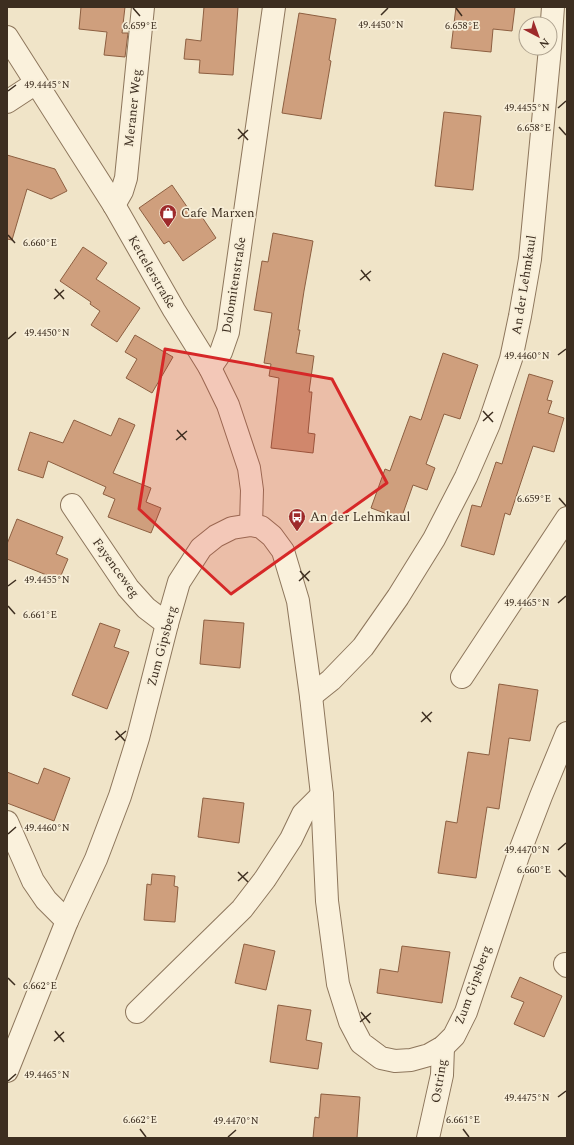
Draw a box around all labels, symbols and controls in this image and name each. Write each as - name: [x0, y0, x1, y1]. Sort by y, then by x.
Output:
- north arrow: [518, 16, 558, 56]
- text: 49.4450°N: [358, 17, 404, 33]
- text: 6.659°E: [123, 18, 157, 34]
- text: 6.658°E: [445, 18, 479, 34]
- text: N: [535, 34, 553, 53]
- street label: Meraner Weg: [119, 68, 147, 148]
- text: 49.4445°N: [24, 77, 70, 93]
- text: 49.4455°N: [504, 100, 550, 116]
- text: 6.658°E: [517, 120, 551, 136]
- shop icon: Cafe Marxen: [158, 203, 178, 228]
- place label: Cafe Marxen: [181, 203, 255, 223]
- street label: Kettelerstraße: [123, 231, 181, 313]
- street label: An der Lehmkaul: [506, 234, 542, 336]
- text: 6.660°E: [23, 235, 57, 251]
- street label: Dolomitenstraße: [216, 235, 252, 335]
- text: 49.4450°N: [24, 325, 70, 341]
- text: 49.4460°N: [504, 348, 550, 364]
- text: 6.659°E: [517, 491, 551, 507]
- bus stop icon: An der Lehmkaul: [287, 507, 307, 532]
- place label: An der Lehmkaul: [310, 507, 410, 527]
- street label: Fayenceweg: [87, 534, 145, 602]
- text: 49.4455°N: [24, 572, 70, 588]
- text: 49.4465°N: [504, 595, 550, 611]
- street label: Zum Gipsberg: [142, 603, 182, 689]
- text: 6.661°E: [23, 607, 57, 623]
- text: 49.4460°N: [24, 820, 70, 836]
- text: 49.4470°N: [504, 842, 550, 858]
- text: 6.660°E: [517, 862, 551, 878]
- street label: Zum Gipsberg: [449, 943, 497, 1027]
- text: 6.662°E: [23, 978, 57, 994]
- street label: Ostring: [426, 1057, 452, 1105]
- text: 49.4465°N: [24, 1067, 70, 1083]
- text: 49.4475°N: [504, 1090, 550, 1106]
- text: 6.662°E: [123, 1112, 157, 1128]
- text: 6.661°E: [446, 1112, 480, 1128]
- text: 49.4470°N: [213, 1113, 259, 1129]

